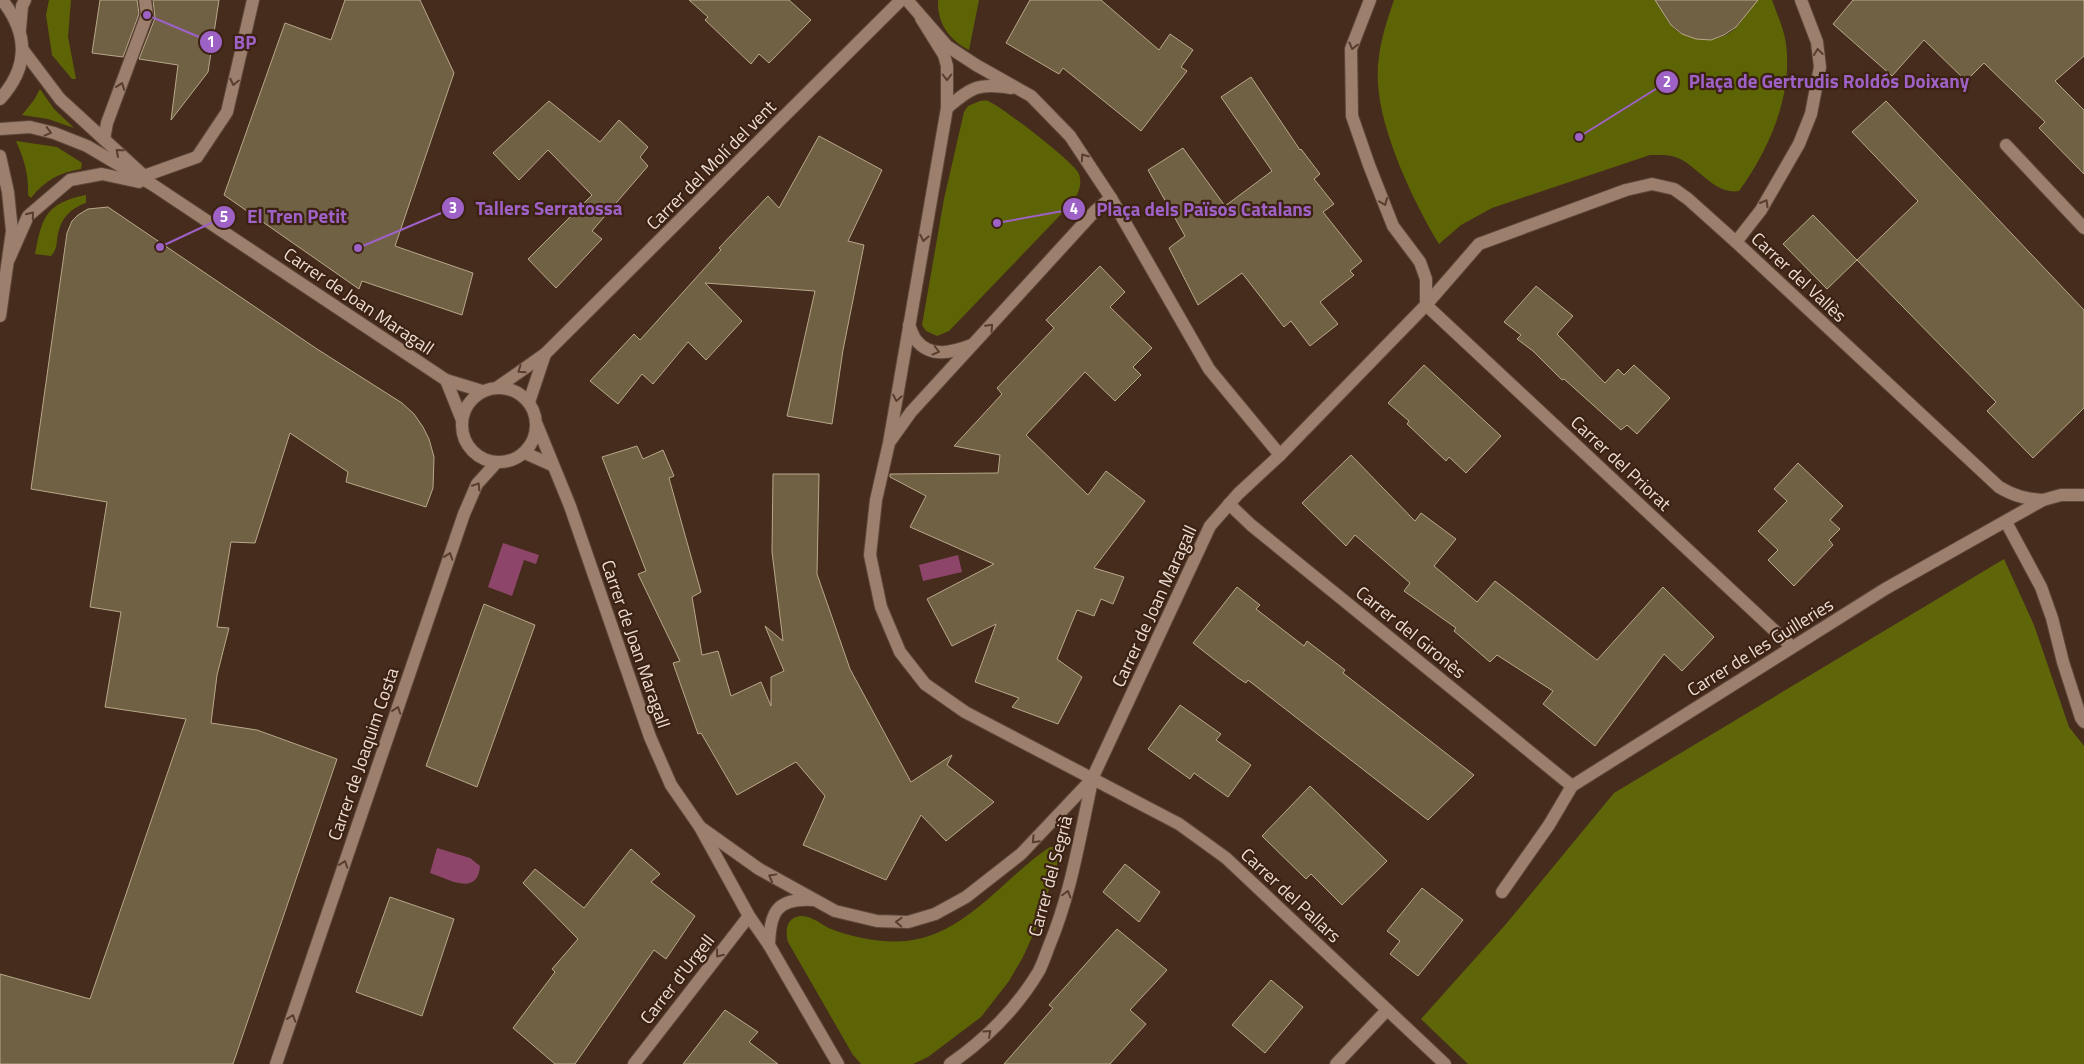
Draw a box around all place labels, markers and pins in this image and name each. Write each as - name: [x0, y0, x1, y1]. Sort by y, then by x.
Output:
- callout: BP: [199, 25, 266, 59]
- callout: Plaça de Gertrudis Roldós Doixany: [1654, 65, 1979, 99]
- callout: Tallers Serratossa: [441, 191, 633, 225]
- callout: Plaça dels Països Catalans: [1061, 192, 1322, 226]
- callout: El Tren Petit: [212, 200, 357, 234]

